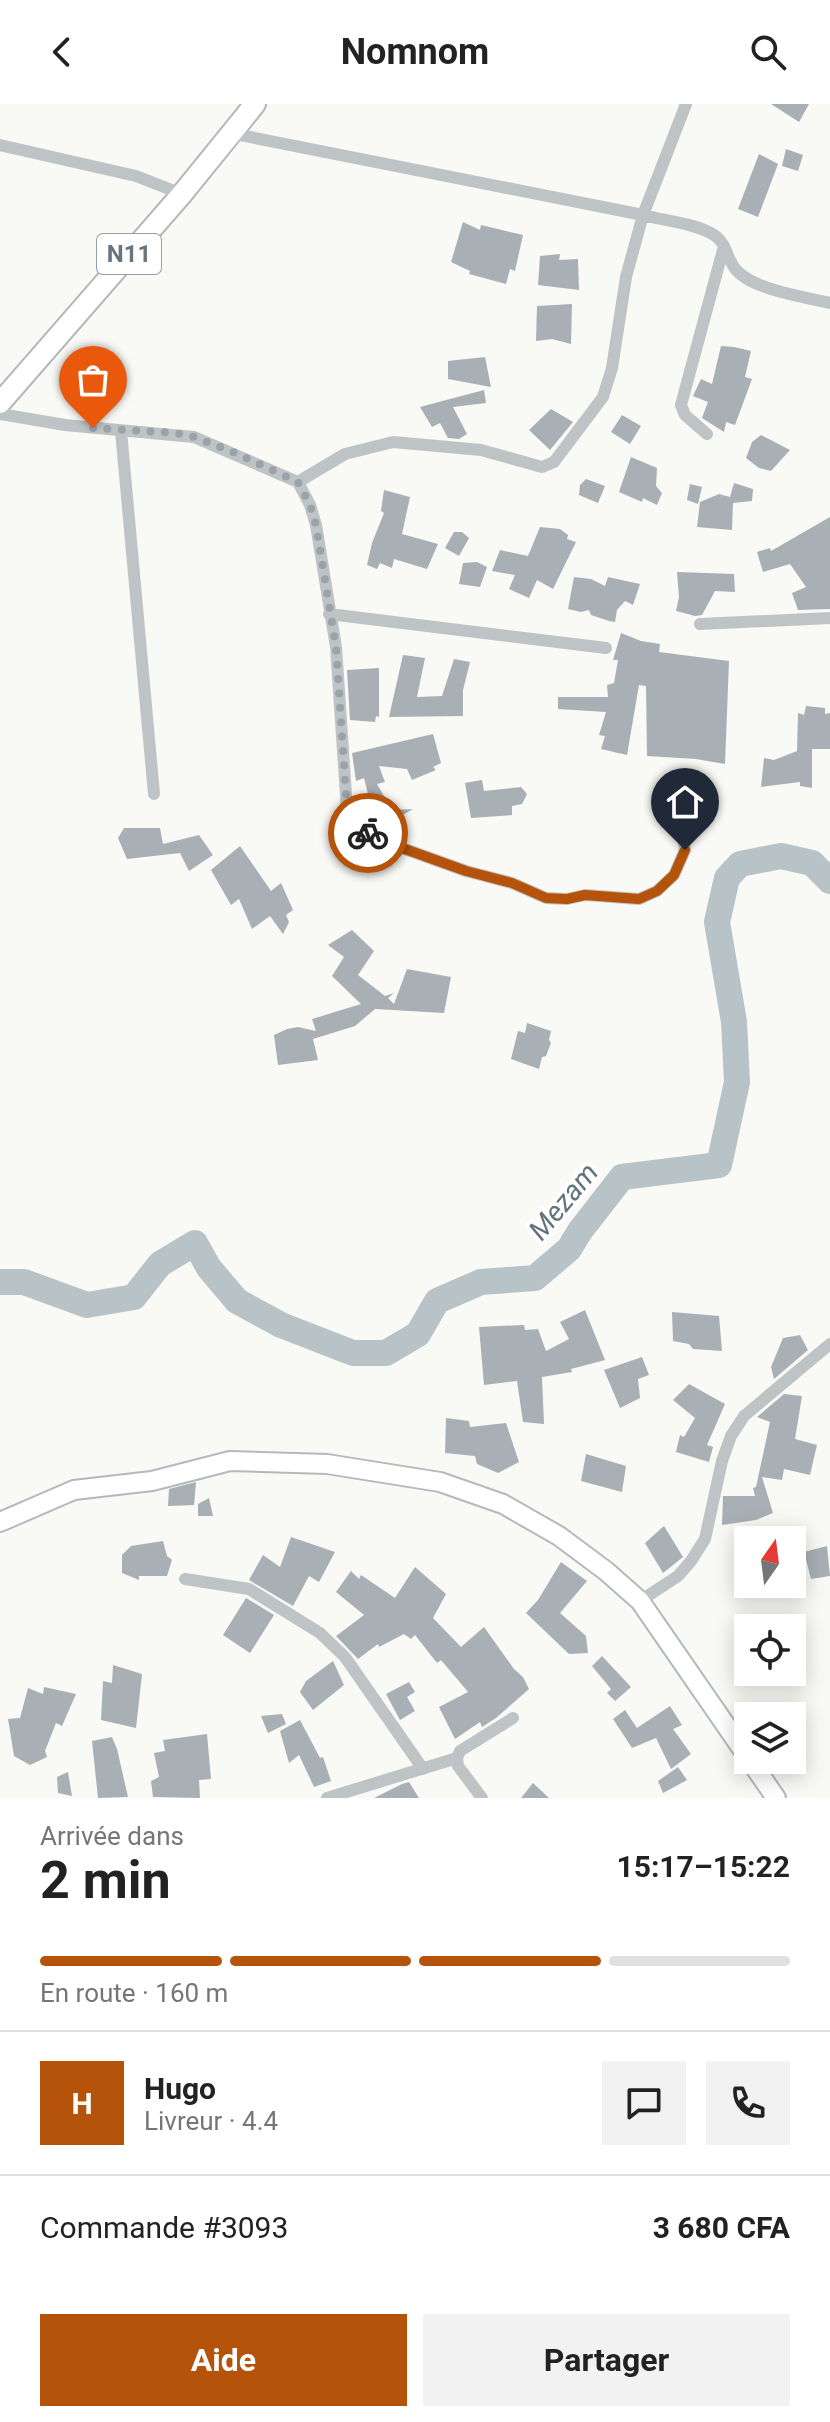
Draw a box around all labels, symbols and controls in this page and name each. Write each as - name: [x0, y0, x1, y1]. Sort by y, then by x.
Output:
- icon: back: [40, 30, 84, 74]
- icon: search: [746, 30, 790, 74]
- text: Nomnom: [341, 31, 489, 73]
- road number: N11: [97, 234, 161, 274]
- pin: [59, 346, 127, 428]
- icon: bag: [71, 358, 115, 402]
- pin: [651, 768, 719, 850]
- icon: home: [663, 780, 707, 824]
- courier: [328, 793, 408, 873]
- icon: bike: [346, 811, 390, 855]
- water label: Mezam: [522, 1156, 605, 1246]
- north arrow: [734, 1526, 806, 1598]
- map controls: [734, 1526, 806, 1774]
- button: locate: [734, 1614, 806, 1686]
- button: layers: [734, 1702, 806, 1774]
- text: Arrivée dans: [40, 1821, 184, 1851]
- text: 15:17–15:22: [616, 1849, 790, 1884]
- text: 2 min: [40, 1850, 171, 1911]
- text: En route · 160 m: [40, 1978, 228, 2008]
- button: chat: [602, 2061, 686, 2145]
- button: phone: [706, 2061, 790, 2145]
- text: Hugo: [144, 2071, 216, 2106]
- text: H: [71, 2086, 93, 2121]
- text: Livreur · 4.4: [144, 2106, 278, 2136]
- text: Commande #3093: [40, 2210, 288, 2245]
- text: 3 680 CFA: [653, 2210, 790, 2245]
- button: Aide: [40, 2314, 407, 2406]
- button: Partager: [423, 2314, 790, 2406]

